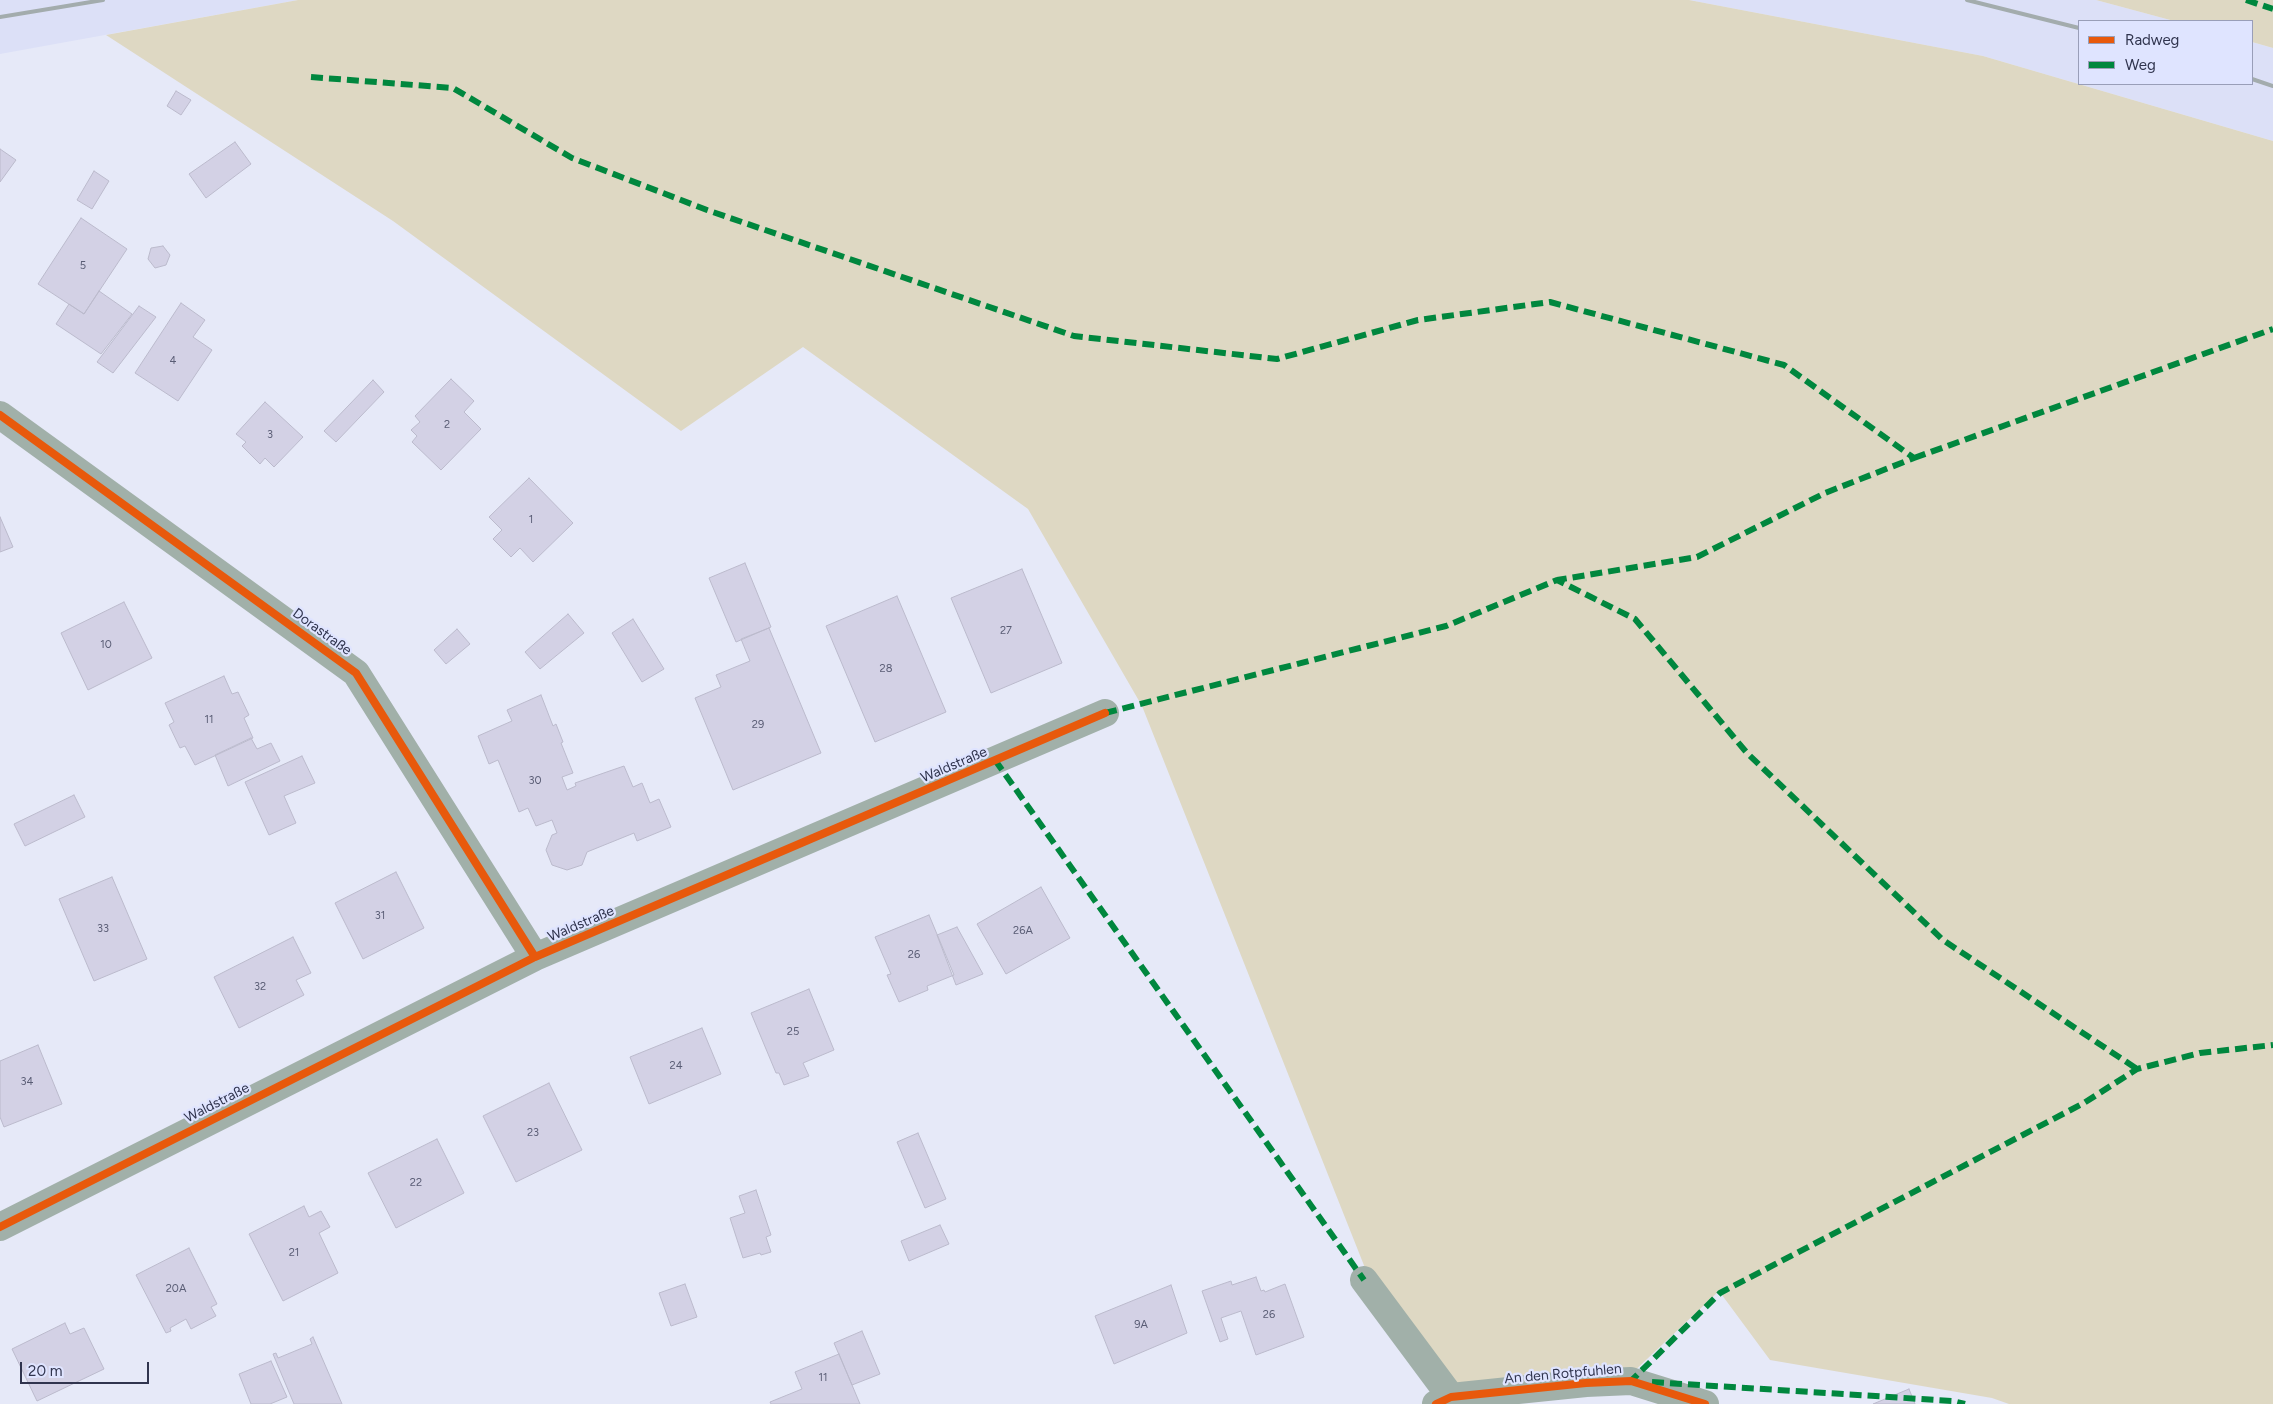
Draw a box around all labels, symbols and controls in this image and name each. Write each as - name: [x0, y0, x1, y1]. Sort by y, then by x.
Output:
- legend: [2078, 20, 2253, 85]
- text: Radweg: [2125, 31, 2179, 49]
- text: Weg: [2125, 56, 2156, 74]
- house number: 5: [80, 259, 86, 273]
- house number: 4: [170, 354, 176, 368]
- house number: 2: [444, 418, 450, 432]
- house number: 3: [267, 428, 273, 442]
- house number: 1: [529, 513, 533, 527]
- street label: Dorastraße: [289, 605, 355, 659]
- house number: 27: [1000, 624, 1012, 638]
- house number: 10: [100, 638, 112, 652]
- house number: 28: [880, 662, 892, 676]
- house number: 11: [204, 713, 214, 727]
- house number: 29: [752, 718, 764, 732]
- street label: Waldstraße: [918, 743, 990, 787]
- house number: 30: [528, 774, 542, 788]
- street label: Waldstraße: [545, 902, 617, 946]
- house number: 31: [375, 909, 385, 923]
- house number: 33: [97, 922, 109, 936]
- house number: 26A: [1013, 924, 1033, 938]
- house number: 26: [908, 948, 920, 962]
- house number: 32: [254, 980, 266, 994]
- house number: 25: [787, 1025, 799, 1039]
- house number: 24: [670, 1059, 682, 1073]
- house number: 34: [21, 1075, 33, 1089]
- street label: Waldstraße: [182, 1080, 252, 1126]
- house number: 23: [527, 1126, 539, 1140]
- house number: 22: [410, 1176, 422, 1190]
- house number: 21: [289, 1246, 299, 1260]
- house number: 20A: [166, 1282, 186, 1296]
- house number: 26: [1263, 1308, 1275, 1322]
- house number: 9A: [1134, 1318, 1148, 1332]
- scale bar: [22, 1352, 151, 1384]
- street label: An den Rotpfuhlen: [1504, 1361, 1622, 1387]
- text: 20 m: [28, 1362, 62, 1380]
- house number: 11: [818, 1371, 828, 1385]

